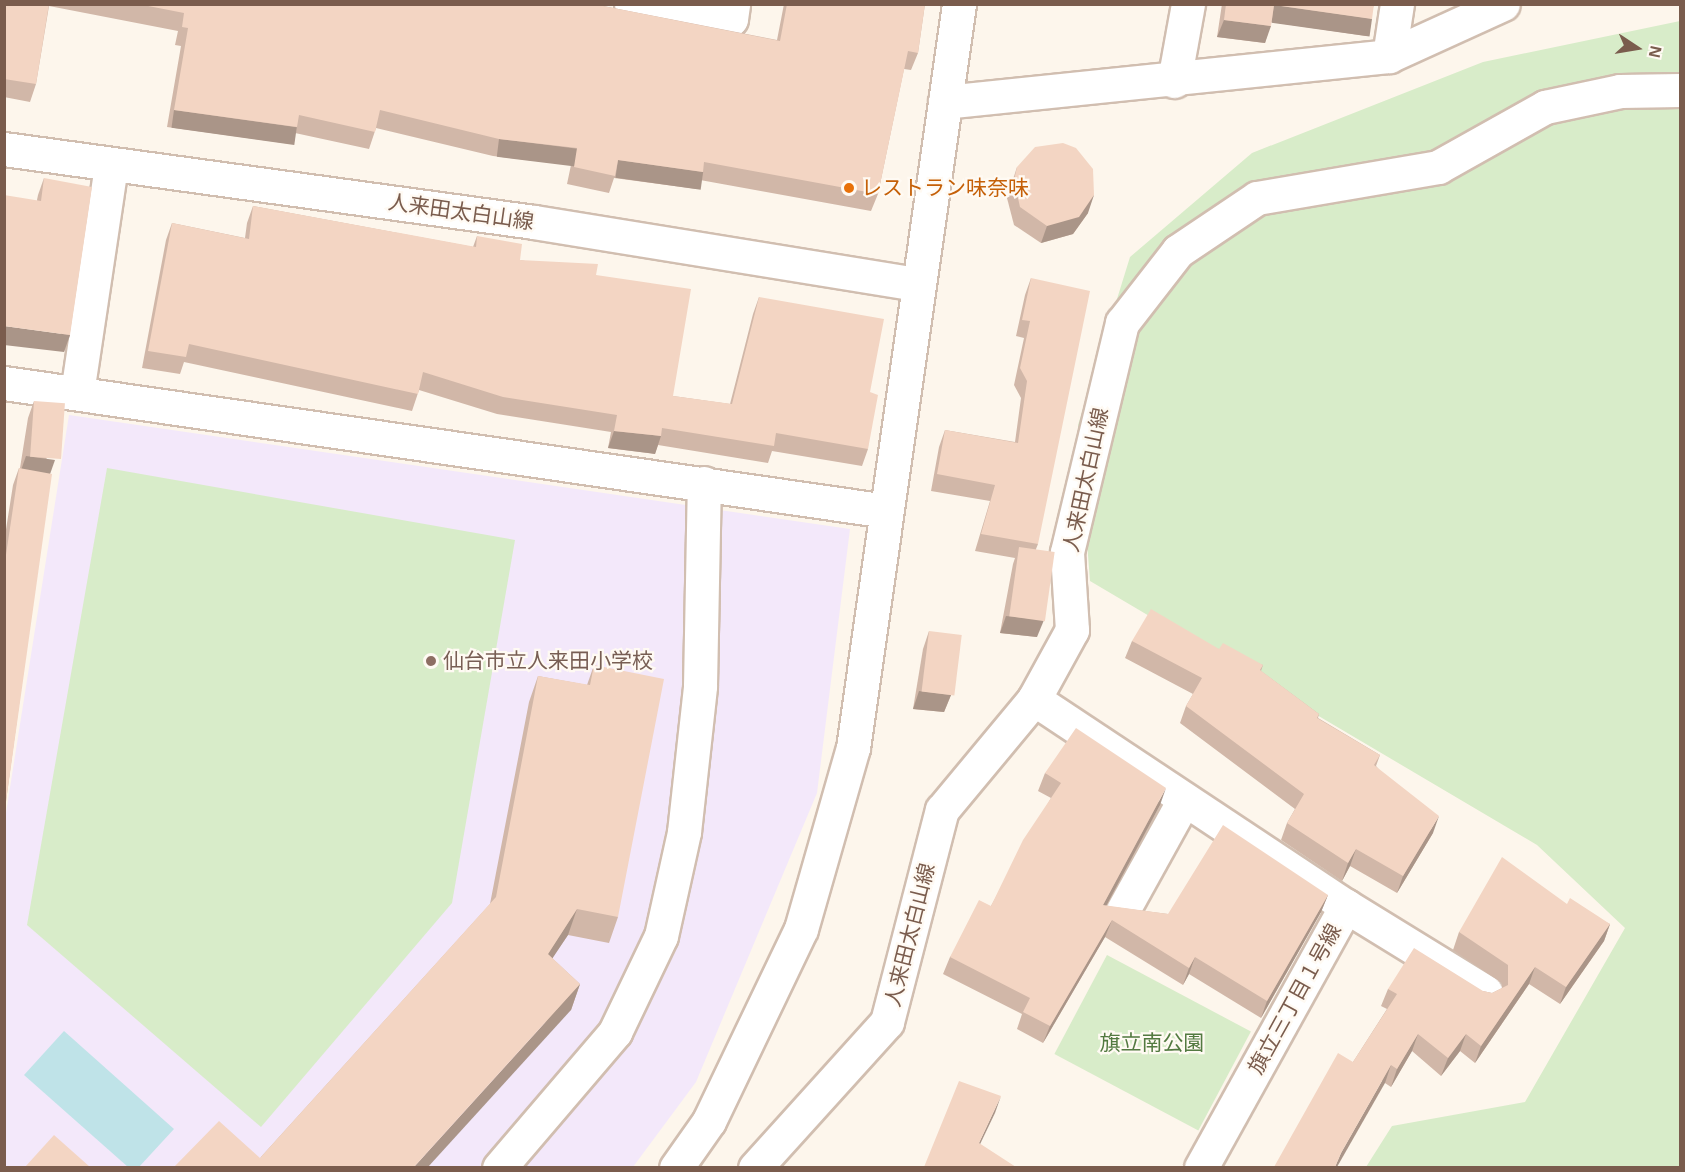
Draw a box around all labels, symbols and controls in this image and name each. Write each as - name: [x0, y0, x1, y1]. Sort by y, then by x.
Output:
- north arrow: [1607, 18, 1667, 78]
- text: N: [1646, 44, 1665, 59]
- place label: レストラン味奈味: [861, 175, 1029, 201]
- marker: レストラン味奈味: [842, 181, 856, 195]
- street label: 人来田太白山線: [386, 189, 536, 235]
- street label: 人来田太白山線: [1058, 405, 1114, 555]
- place label: 仙台市立人来田小学校: [443, 648, 653, 674]
- marker: 仙台市立人来田小学校: [424, 654, 438, 668]
- street label: 人来田太白山線: [880, 861, 940, 1009]
- street label: 旗立三丁目１号線: [1243, 919, 1347, 1079]
- park label: 旗立南公園: [1100, 1030, 1204, 1056]

